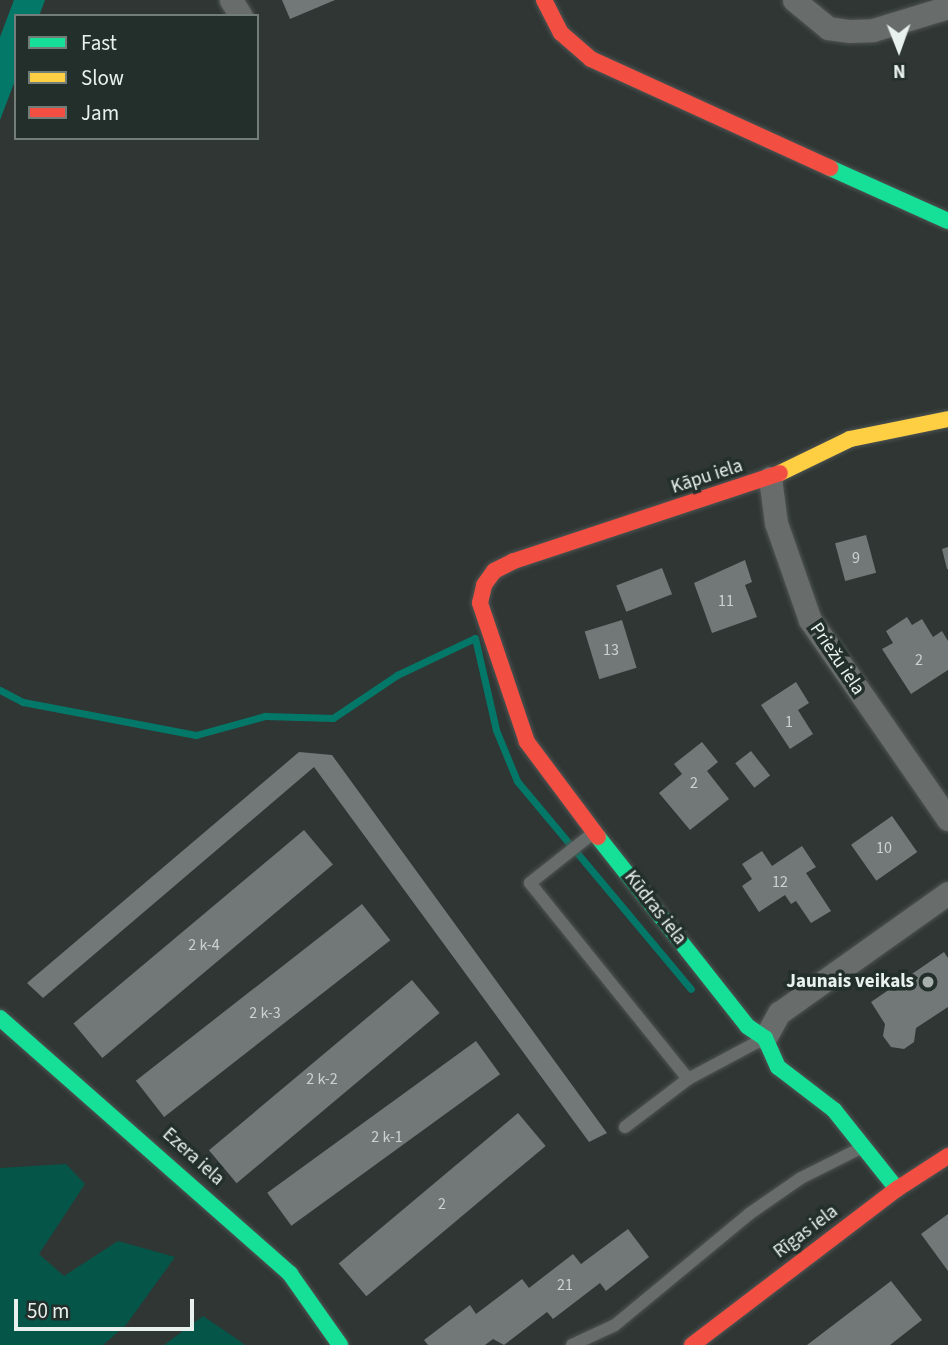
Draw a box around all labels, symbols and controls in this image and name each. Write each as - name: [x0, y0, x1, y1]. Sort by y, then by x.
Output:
- legend: [14, 14, 259, 140]
- north arrow: [864, 14, 934, 84]
- text: Fast: [81, 28, 117, 58]
- text: N: [893, 57, 906, 84]
- text: Slow: [81, 63, 124, 93]
- text: Jam: [81, 98, 119, 128]
- street label: Kāpu iela: [668, 455, 746, 499]
- house number: 9: [852, 548, 860, 568]
- house number: 11: [718, 591, 734, 611]
- street label: Priežu iela: [805, 619, 869, 699]
- house number: 13: [603, 640, 619, 660]
- house number: 2: [915, 650, 923, 670]
- house number: 1: [785, 712, 793, 732]
- house number: 2: [690, 773, 698, 793]
- house number: 10: [876, 838, 892, 858]
- street label: Kūdras iela: [619, 866, 691, 950]
- house number: 12: [772, 872, 788, 892]
- house number: 2 k-4: [188, 935, 220, 955]
- place label: Jaunais veikals: [786, 971, 914, 993]
- marker: Jaunais veikals: [920, 974, 936, 990]
- house number: 2 k-3: [249, 1003, 281, 1023]
- house number: 2 k-2: [306, 1069, 338, 1089]
- street label: Ezera iela: [157, 1123, 229, 1191]
- house number: 2 k-1: [371, 1127, 403, 1147]
- house number: 2: [438, 1194, 446, 1214]
- street label: Rīgas iela: [769, 1200, 843, 1264]
- house number: 21: [557, 1275, 573, 1295]
- scale bar: [18, 1286, 198, 1330]
- text: 50 m: [27, 1296, 69, 1326]

